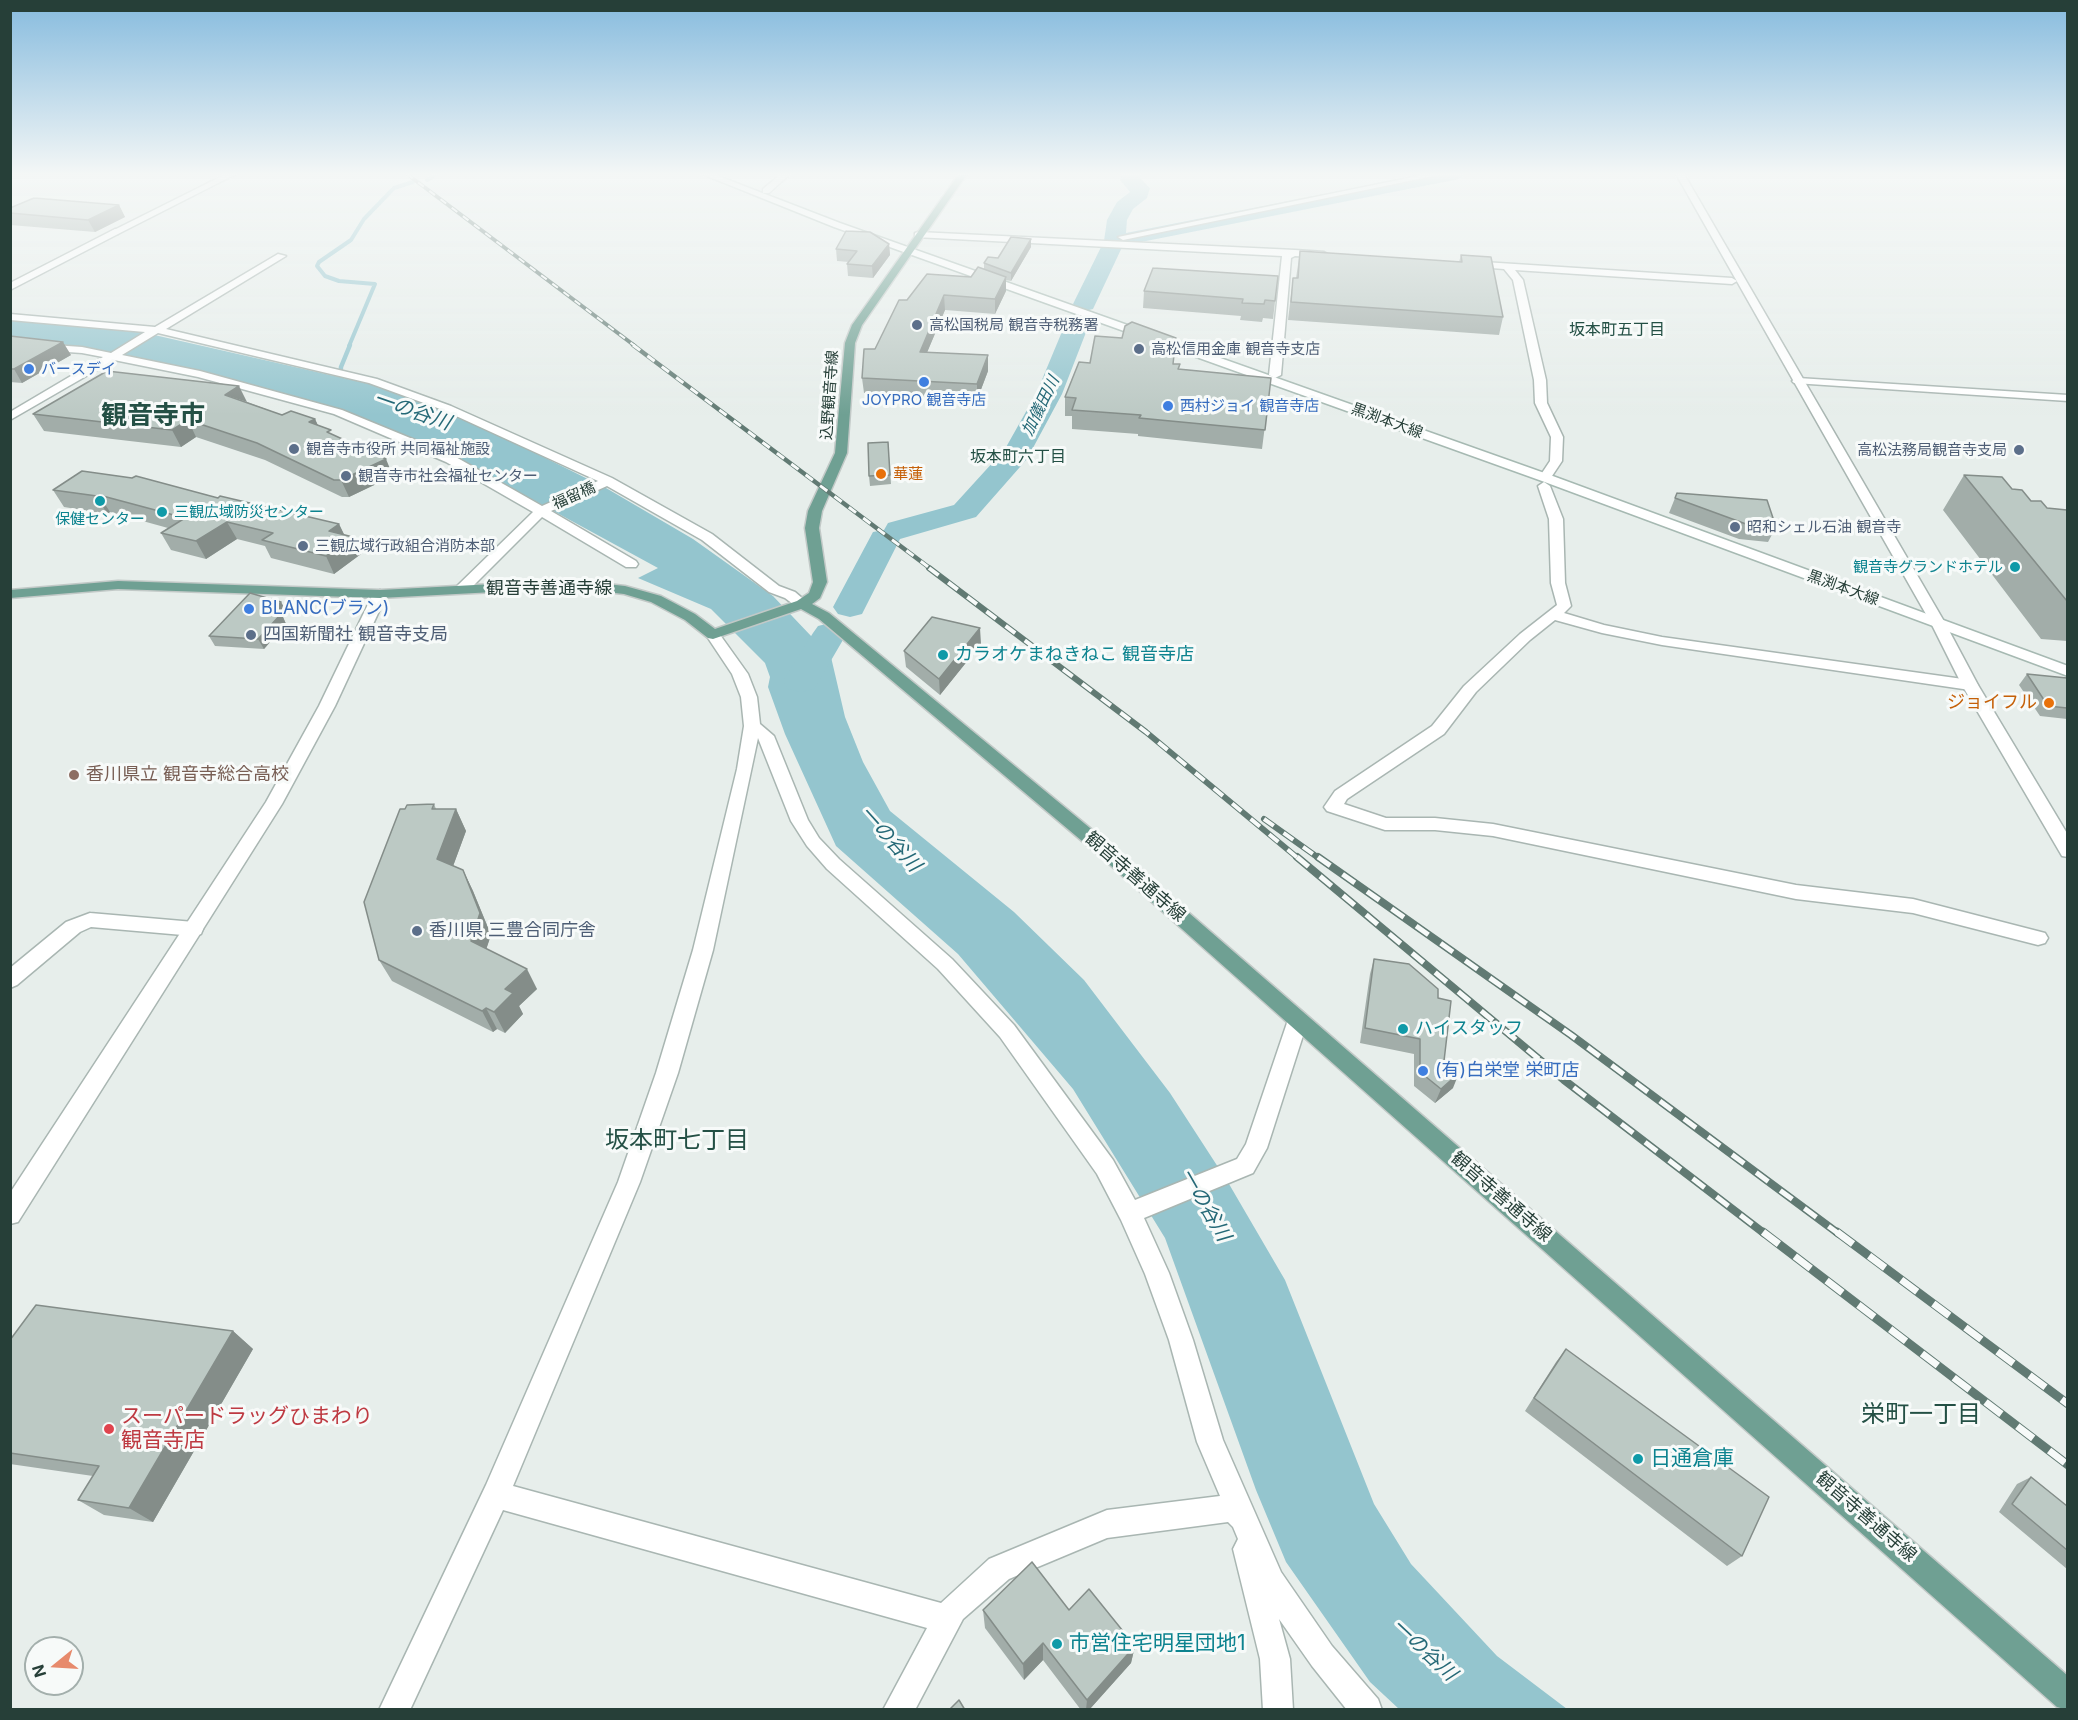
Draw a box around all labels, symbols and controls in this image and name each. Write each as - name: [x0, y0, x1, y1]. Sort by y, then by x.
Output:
- place label: 高松国税局 観音寺税務署: [929, 316, 1098, 334]
- marker: 高松国税局 観音寺税務署: [910, 318, 924, 332]
- district label: 坂本町五丁目: [1569, 320, 1665, 340]
- place label: 高松信用金庫 観音寺支店: [1151, 340, 1320, 358]
- marker: 高松信用金庫 観音寺支店: [1132, 342, 1146, 356]
- street label: 込野観音寺線: [818, 349, 842, 441]
- place label: バースデイ: [41, 360, 116, 378]
- marker: バースデイ: [22, 362, 36, 376]
- water label: 加儀田川: [1018, 373, 1064, 439]
- marker: JOYPRO 観音寺店: [917, 375, 931, 389]
- water label: 一の谷川: [370, 387, 454, 435]
- place label: JOYPRO 観音寺店: [862, 391, 986, 409]
- place label: 西村ジョイ 観音寺店: [1180, 397, 1319, 415]
- marker: 西村ジョイ 観音寺店: [1161, 399, 1175, 413]
- district label: 観音寺市: [101, 400, 205, 432]
- street label: 黒渕本大線: [1349, 400, 1425, 442]
- place label: 観音寺市役所 共同福祉施設: [306, 440, 490, 458]
- place label: 高松法務局観音寺支局: [1857, 441, 2007, 459]
- marker: 観音寺市役所 共同福祉施設: [287, 442, 301, 456]
- marker: 高松法務局観音寺支局: [2012, 443, 2026, 457]
- district label: 坂本町六丁目: [970, 447, 1066, 467]
- place label: 華蓮: [893, 465, 923, 483]
- place label: 観音寺市社会福祉センター: [358, 467, 538, 485]
- marker: 華蓮: [874, 467, 888, 481]
- marker: 観音寺市社会福祉センター: [339, 469, 353, 483]
- street label: 福留橋: [550, 479, 598, 513]
- marker: 保健センター: [93, 494, 107, 508]
- place label: 三観広域防災センター: [174, 503, 324, 521]
- marker: 三観広域防災センター: [155, 505, 169, 519]
- place label: 保健センター: [55, 510, 145, 528]
- place label: 昭和シェル石油 観音寺: [1747, 518, 1901, 536]
- marker: 昭和シェル石油 観音寺: [1728, 520, 1742, 534]
- place label: 三観広域行政組合消防本部: [315, 537, 495, 555]
- marker: 三観広域行政組合消防本部: [296, 539, 310, 553]
- place label: 観音寺グランドホテル: [1853, 558, 2003, 576]
- marker: 観音寺グランドホテル: [2008, 560, 2022, 574]
- street label: 黒渕本大線: [1805, 567, 1881, 609]
- street label: 観音寺善通寺線: [486, 578, 612, 600]
- place label: BLANC(ブラン): [261, 598, 389, 620]
- marker: BLANC(ブラン): [242, 602, 256, 616]
- place label: 四国新聞社 観音寺支局: [263, 624, 448, 646]
- marker: 四国新聞社 観音寺支局: [244, 628, 258, 642]
- place label: カラオケまねきねこ 観音寺店: [955, 644, 1194, 666]
- marker: カラオケまねきねこ 観音寺店: [936, 648, 950, 662]
- place label: ジョイフル: [1947, 692, 2037, 714]
- marker: ジョイフル: [2042, 696, 2056, 710]
- place label: 香川県立 観音寺総合高校: [86, 764, 289, 786]
- marker: 香川県立 観音寺総合高校: [67, 768, 81, 782]
- water label: 一の谷川: [854, 801, 926, 877]
- street label: 観音寺善通寺線: [1080, 828, 1190, 926]
- place label: 香川県 三豊合同庁舎: [429, 920, 596, 942]
- marker: 香川県 三豊合同庁舎: [410, 924, 424, 938]
- place label: ハイスタッフ: [1415, 1018, 1523, 1040]
- marker: ハイスタッフ: [1396, 1022, 1410, 1036]
- place label: (有)白栄堂 栄町店: [1435, 1060, 1579, 1082]
- marker: (有)白栄堂 栄町店: [1416, 1064, 1430, 1078]
- district label: 坂本町七丁目: [605, 1127, 749, 1155]
- street label: 観音寺善通寺線: [1446, 1148, 1556, 1246]
- water label: 一の谷川: [1175, 1164, 1235, 1246]
- district label: 栄町一丁目: [1861, 1401, 1981, 1429]
- place label: スーパードラッグひまわり 観音寺店: [121, 1404, 373, 1454]
- marker: スーパードラッグひまわり 観音寺店: [102, 1422, 116, 1436]
- place label: 日通倉庫: [1650, 1446, 1734, 1472]
- marker: 日通倉庫: [1631, 1452, 1645, 1466]
- street label: 観音寺善通寺線: [1811, 1468, 1921, 1566]
- water label: 一の谷川: [1387, 1614, 1461, 1686]
- place label: 市営住宅明星団地1: [1069, 1631, 1246, 1657]
- north arrow: [24, 1636, 84, 1696]
- marker: 市営住宅明星団地1: [1050, 1637, 1064, 1651]
- text: N: [27, 1662, 50, 1680]

